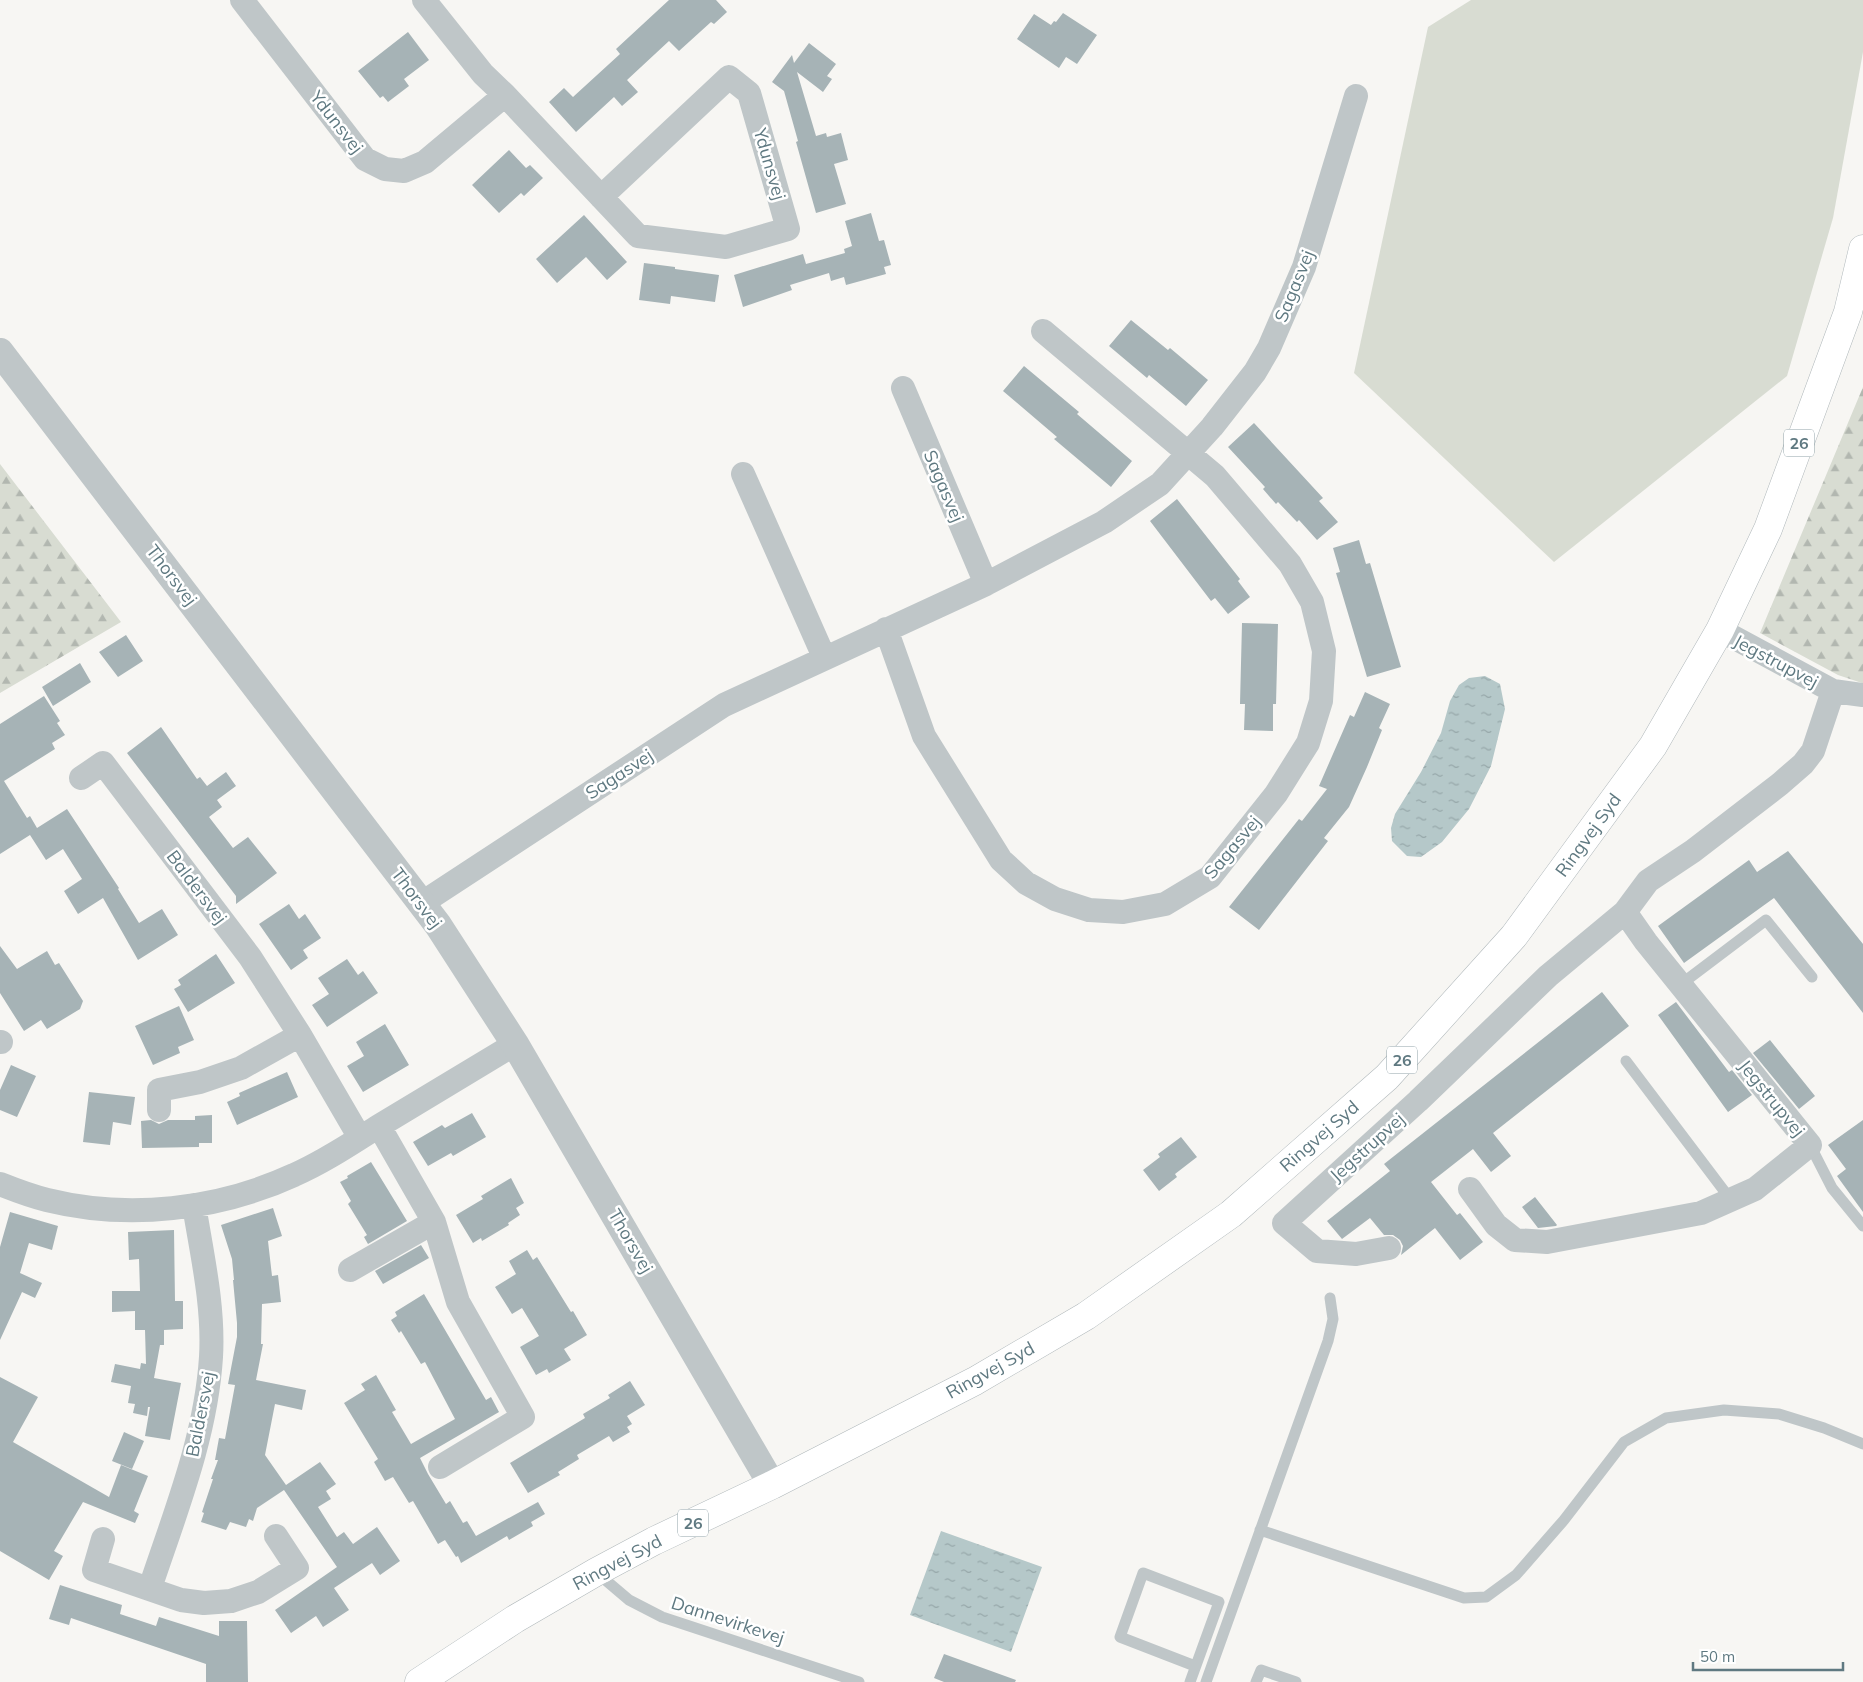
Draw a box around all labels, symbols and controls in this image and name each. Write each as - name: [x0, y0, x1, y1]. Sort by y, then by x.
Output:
- street label: Ydunsvej: [305, 85, 369, 158]
- street label: Ydunsvej: [749, 125, 791, 202]
- street label: Sagasvej: [1269, 246, 1319, 326]
- road number: 26: [1784, 429, 1814, 456]
- street label: Sagasvej: [919, 447, 969, 525]
- street label: Thorsvej: [142, 540, 202, 610]
- street label: Jegstrupvej: [1730, 629, 1822, 693]
- street label: Sagasvej: [581, 744, 657, 804]
- street label: Ringvej Syd: [1550, 789, 1626, 881]
- street label: Sagasvej: [1199, 811, 1265, 883]
- street label: Baldersvej: [162, 845, 232, 929]
- street label: Thorsvej: [387, 863, 447, 933]
- road number: 26: [1387, 1046, 1417, 1074]
- street label: Jegstrupvej: [1734, 1055, 1810, 1141]
- street label: Ringvej Syd: [1275, 1095, 1363, 1177]
- street label: Jegstrupvej: [1325, 1107, 1409, 1187]
- street label: Thorsvej: [603, 1205, 659, 1277]
- street label: Ringvej Syd: [942, 1336, 1038, 1404]
- street label: Baldersvej: [180, 1369, 220, 1459]
- road number: 26: [678, 1510, 708, 1536]
- street label: Ringvej Syd: [568, 1529, 666, 1595]
- street label: Dannevirkevej: [669, 1591, 787, 1649]
- scale bar: [1693, 1640, 1843, 1672]
- text: 50 m: [1700, 1647, 1735, 1666]

